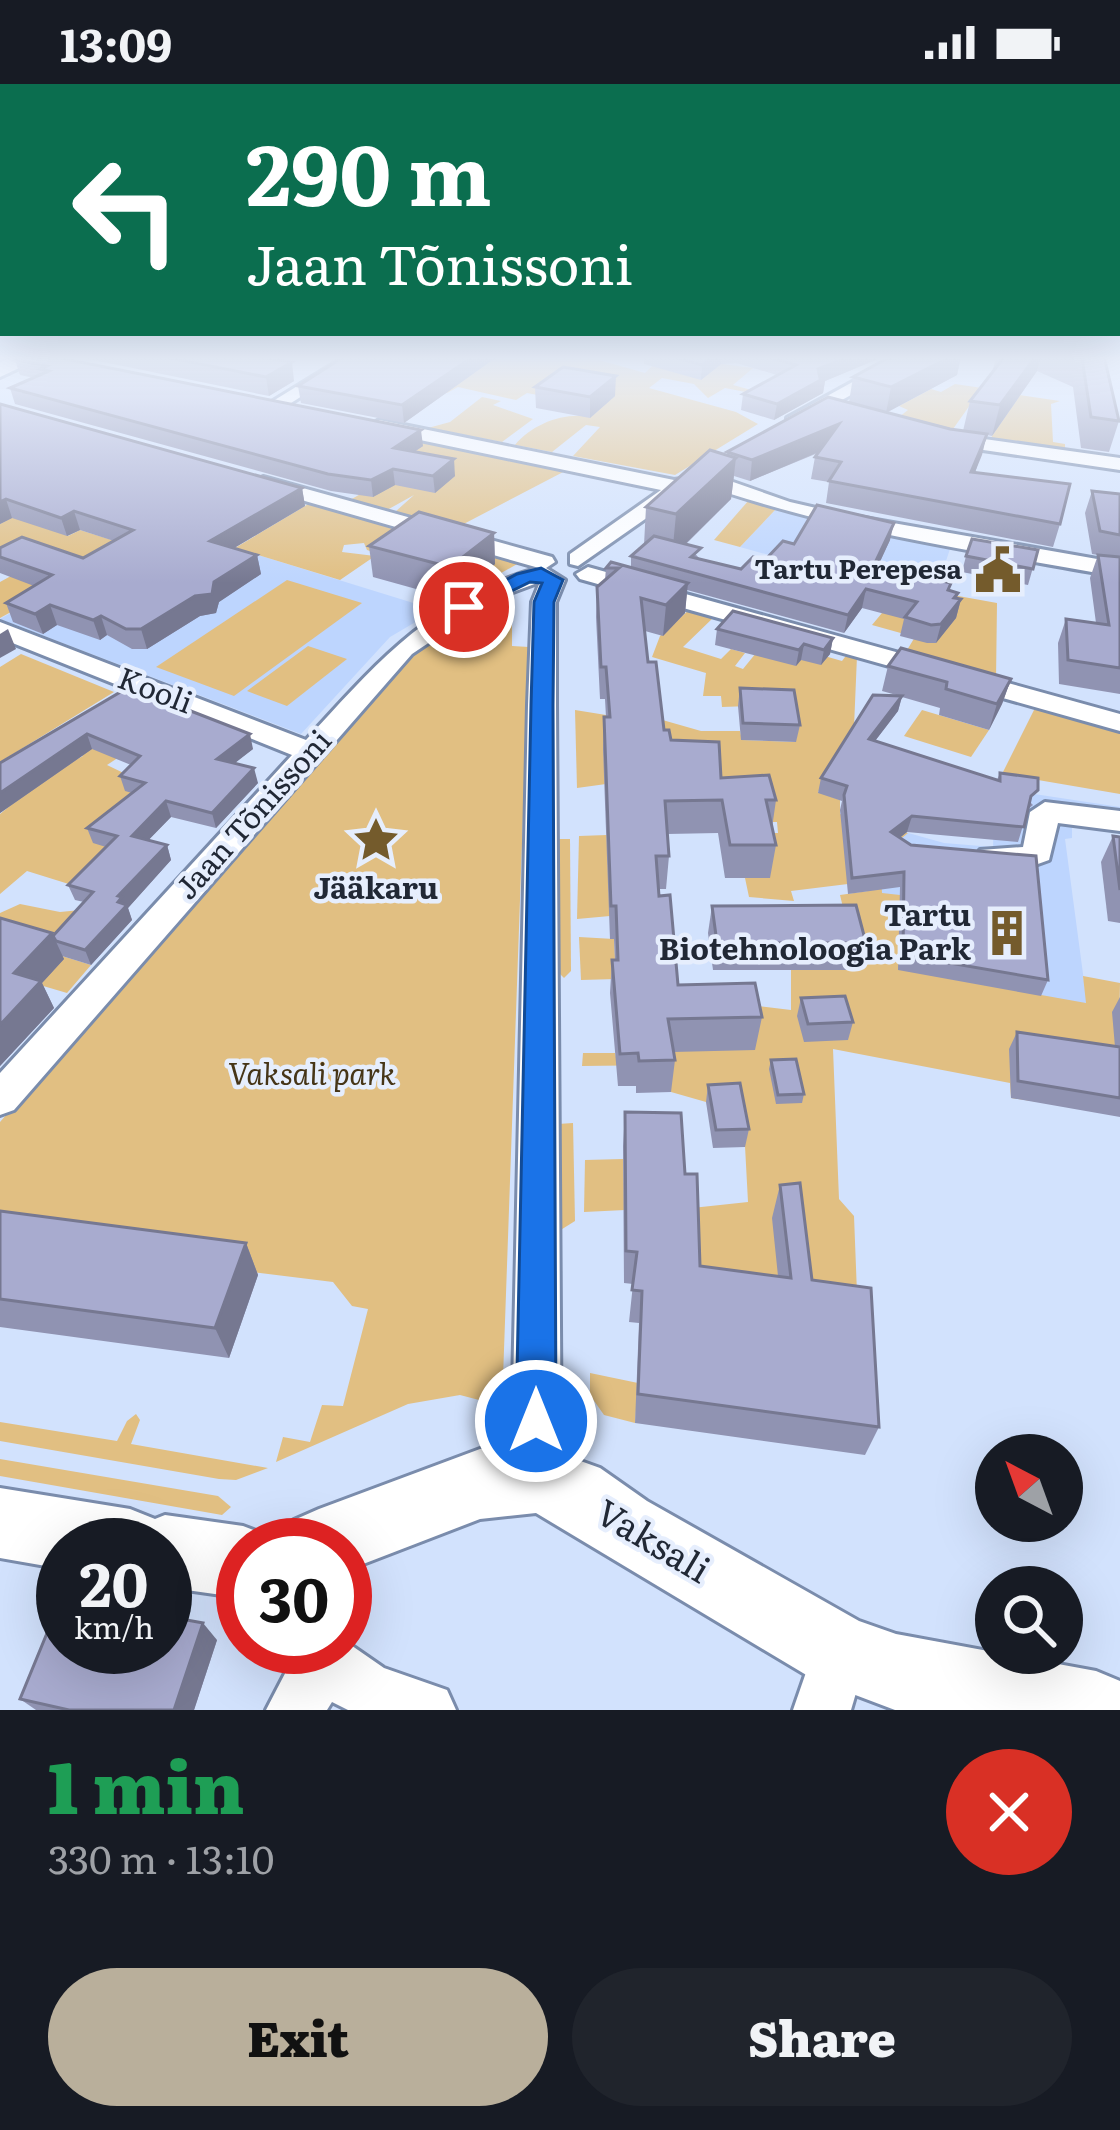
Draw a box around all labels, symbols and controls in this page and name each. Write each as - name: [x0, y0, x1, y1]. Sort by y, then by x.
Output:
- text: 13:09: [60, 9, 172, 76]
- text: 290 m: [246, 107, 492, 232]
- icon: left: [48, 132, 204, 288]
- text: Jaan Tõnissoni: [246, 221, 633, 302]
- public building icon: Tartu Perepesa: [973, 545, 1023, 595]
- place label: Tartu Perepesa: [754, 547, 962, 587]
- pin: [413, 556, 515, 658]
- icon: arrive: [431, 574, 497, 640]
- street label: Kooli: [112, 654, 200, 722]
- street label: Jaan Tõnissoni: [164, 718, 340, 908]
- place icon: Jääkaru: [351, 815, 401, 865]
- place label: Jääkaru: [314, 864, 438, 908]
- place label: Tartu Biotehnoloogia Park: [659, 891, 972, 969]
- building icon: Tartu Biotehnoloogia Park: [982, 908, 1032, 958]
- park label: Vaksali park: [228, 1050, 396, 1094]
- position arrow: [473, 1358, 599, 1484]
- north arrow: [975, 1434, 1083, 1542]
- map controls: [975, 1434, 1083, 1674]
- street label: Vaksali: [587, 1484, 722, 1594]
- speed limit sign: 30: [216, 1518, 372, 1674]
- text: 20: [79, 1536, 149, 1625]
- button: search: [975, 1566, 1083, 1674]
- text: km/h: [74, 1604, 154, 1648]
- text: 1 min: [48, 1729, 244, 1836]
- button: close: [946, 1749, 1072, 1875]
- text: 330 m · 13:10: [48, 1828, 274, 1886]
- button: Exit: [48, 1968, 548, 2106]
- button: Share: [572, 1968, 1072, 2106]

